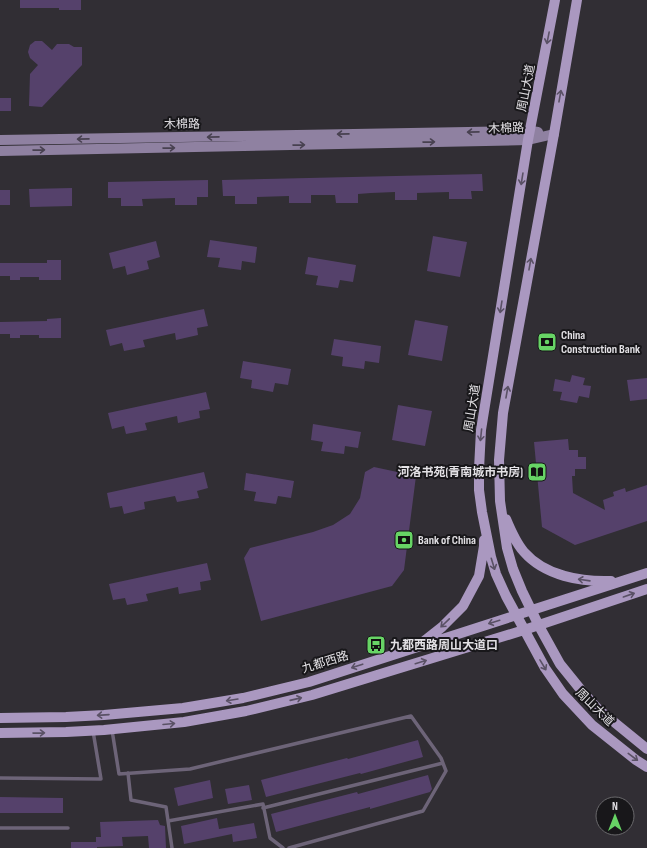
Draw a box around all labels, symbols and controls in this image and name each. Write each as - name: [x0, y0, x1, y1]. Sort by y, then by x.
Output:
- one-way arrow: [544, 31, 552, 44]
- street label: 周山大道: [515, 63, 538, 113]
- one-way arrow: [556, 90, 564, 103]
- street label: 木棉路: [164, 117, 200, 132]
- street label: 木棉路: [488, 120, 524, 137]
- one-way arrow: [467, 128, 480, 136]
- one-way arrow: [337, 130, 350, 138]
- one-way arrow: [207, 133, 220, 140]
- one-way arrow: [77, 135, 90, 143]
- one-way arrow: [422, 138, 435, 146]
- one-way arrow: [292, 141, 305, 149]
- one-way arrow: [162, 144, 175, 151]
- one-way arrow: [32, 146, 45, 154]
- one-way arrow: [518, 172, 526, 185]
- one-way arrow: [526, 258, 534, 271]
- one-way arrow: [497, 300, 505, 313]
- place label: China Construction Bank: [561, 328, 640, 357]
- bank icon: China Construction Bank: [536, 331, 558, 353]
- street label: 周山大道: [461, 383, 484, 433]
- one-way arrow: [503, 386, 511, 399]
- one-way arrow: [477, 428, 485, 441]
- library icon: 河洛书苑(青南城市书房): [526, 461, 548, 483]
- place label: 河洛书苑(青南城市书房): [397, 465, 523, 480]
- bank icon: Bank of China: [393, 529, 415, 551]
- place label: Bank of China: [418, 533, 476, 548]
- one-way arrow: [490, 557, 497, 570]
- one-way arrow: [578, 576, 591, 584]
- one-way arrow: [622, 591, 635, 598]
- one-way arrow: [440, 619, 450, 628]
- one-way arrow: [488, 619, 501, 626]
- bus stop icon: 九都西路周山大道口: [365, 634, 387, 656]
- place label: 九都西路周山大道口: [390, 638, 498, 653]
- street label: 九都西路: [300, 648, 350, 677]
- one-way arrow: [414, 658, 427, 665]
- one-way arrow: [539, 659, 547, 671]
- one-way arrow: [351, 663, 364, 670]
- street label: 周山大道: [572, 685, 617, 729]
- one-way arrow: [289, 694, 302, 702]
- one-way arrow: [226, 696, 239, 704]
- one-way arrow: [97, 712, 110, 719]
- one-way arrow: [162, 720, 175, 727]
- one-way arrow: [32, 729, 45, 737]
- one-way arrow: [627, 753, 638, 762]
- north arrow: [595, 796, 635, 836]
- text: N: [612, 800, 618, 813]

